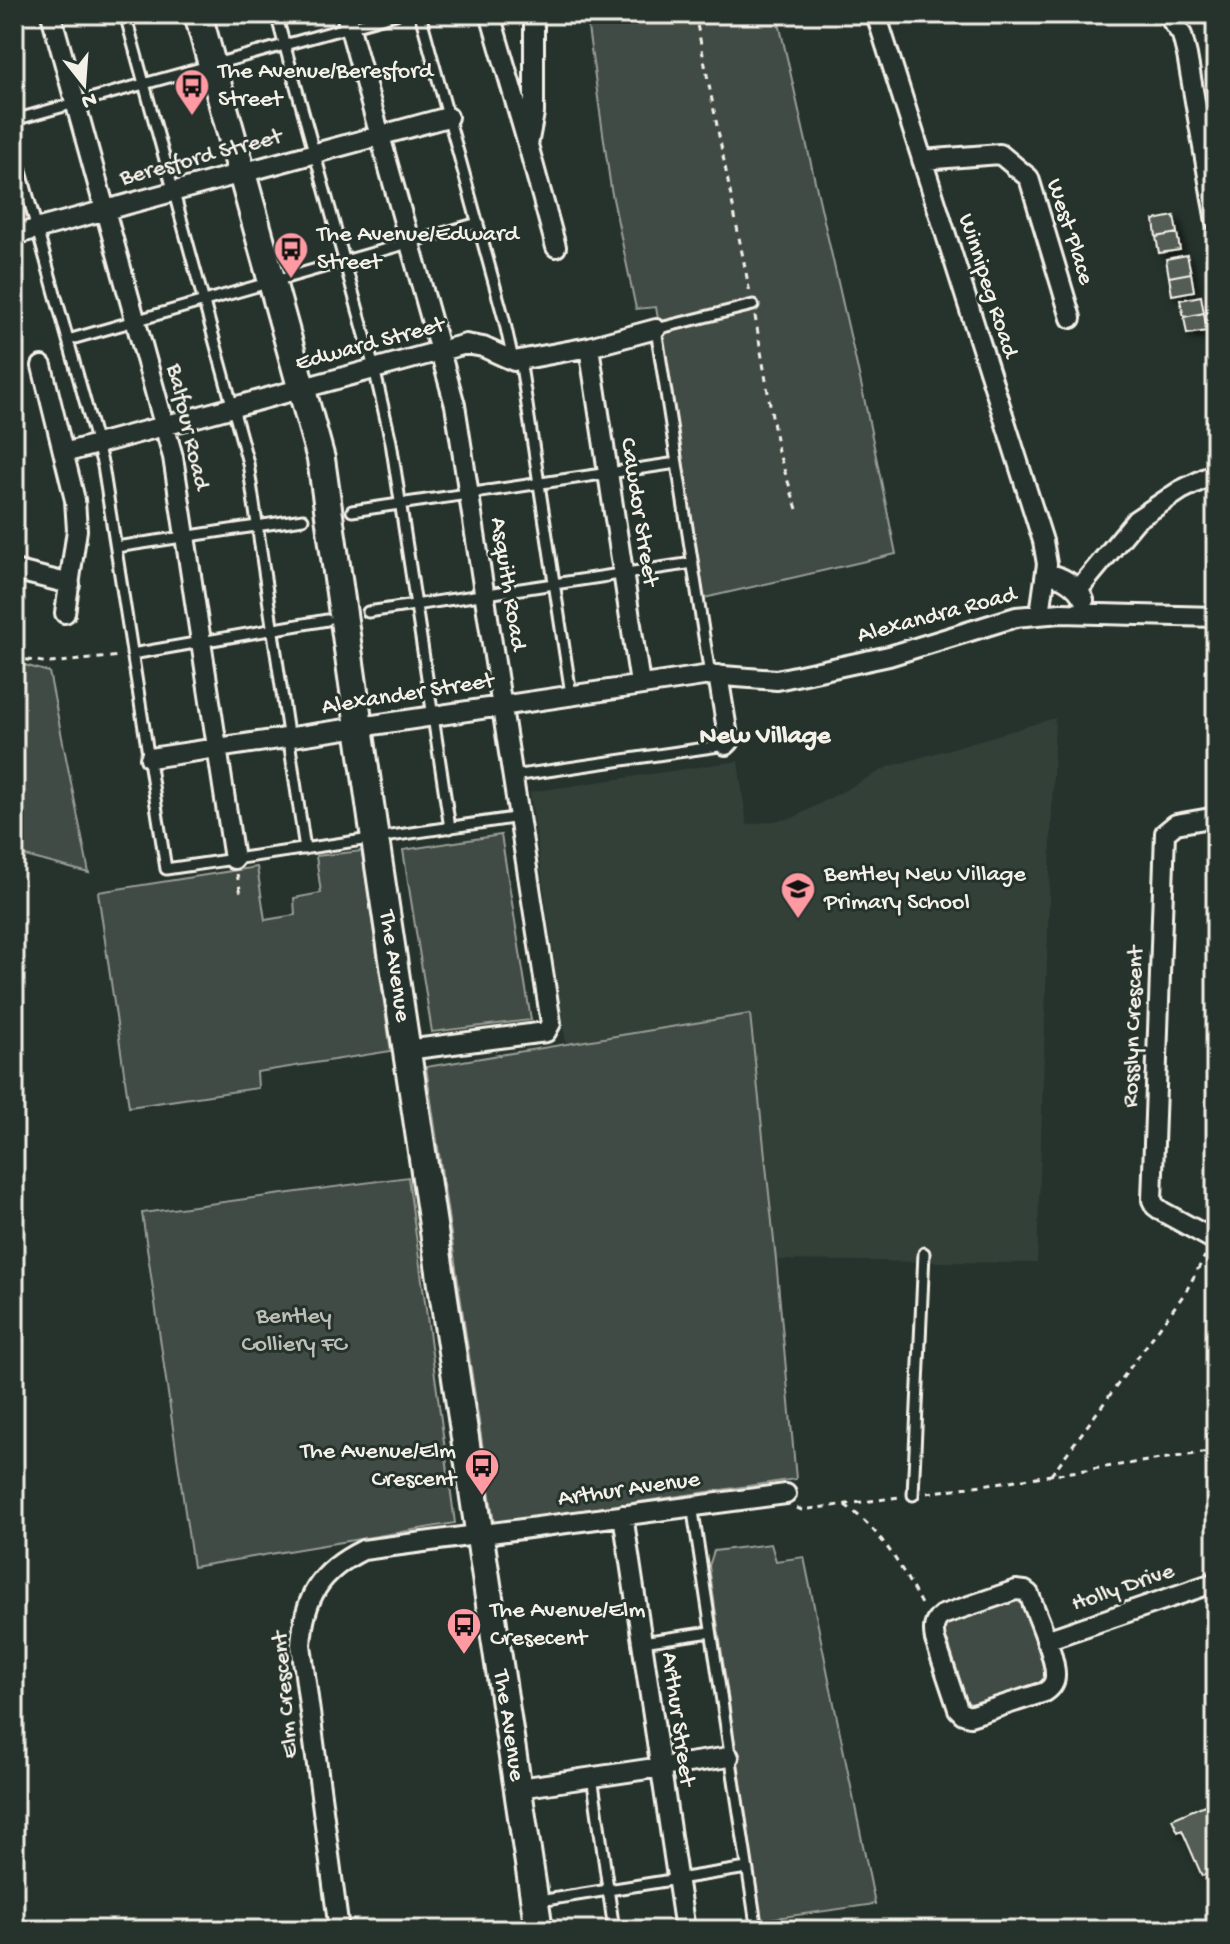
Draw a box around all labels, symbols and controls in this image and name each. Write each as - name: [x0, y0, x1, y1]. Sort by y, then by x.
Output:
- north arrow: [44, 44, 124, 124]
- place label: The Avenue/Beresford Street: [216, 58, 435, 115]
- bus stop icon: The Avenue/Beresford Street: [173, 67, 211, 117]
- text: N: [78, 85, 99, 114]
- street label: Beresford Street: [116, 122, 287, 194]
- street label: West Place: [1038, 175, 1100, 289]
- street label: Winnipeg Road: [950, 210, 1024, 363]
- place label: The Avenue/Edward Street: [315, 221, 521, 278]
- bus stop icon: The Avenue/Edward Street: [272, 230, 310, 280]
- street label: Edward Street: [292, 311, 450, 379]
- street label: Balfour Road: [158, 360, 216, 495]
- street label: Cawdor Street: [612, 436, 664, 590]
- street label: Asquith Road: [482, 515, 532, 655]
- street label: Alexandra Road: [854, 580, 1021, 651]
- street label: Alexander Street: [320, 667, 498, 723]
- district label: New Village: [700, 722, 832, 753]
- place label: Bentley New Village Primary School: [823, 861, 1026, 918]
- school or university icon: Bentley New Village Primary School: [779, 870, 817, 920]
- street label: The Avenue: [371, 906, 417, 1024]
- street label: Rosslyn Crescent: [1117, 944, 1151, 1108]
- park label: Bentley Colliery FC: [242, 1303, 348, 1360]
- place label: The Avenue/Elm Crescent: [299, 1438, 458, 1495]
- bus stop icon: The Avenue/Elm Crescent: [463, 1447, 501, 1497]
- street label: Arthur Avenue: [556, 1466, 702, 1514]
- street label: Holly Drive: [1068, 1557, 1179, 1619]
- place label: The Avenue/Elm Cresecent: [488, 1597, 645, 1654]
- bus stop icon: The Avenue/Elm Cresecent: [445, 1606, 483, 1656]
- street label: Elm Crescent: [266, 1628, 306, 1760]
- street label: Arthur Street: [653, 1650, 701, 1790]
- street label: The Avenue: [485, 1666, 531, 1784]

